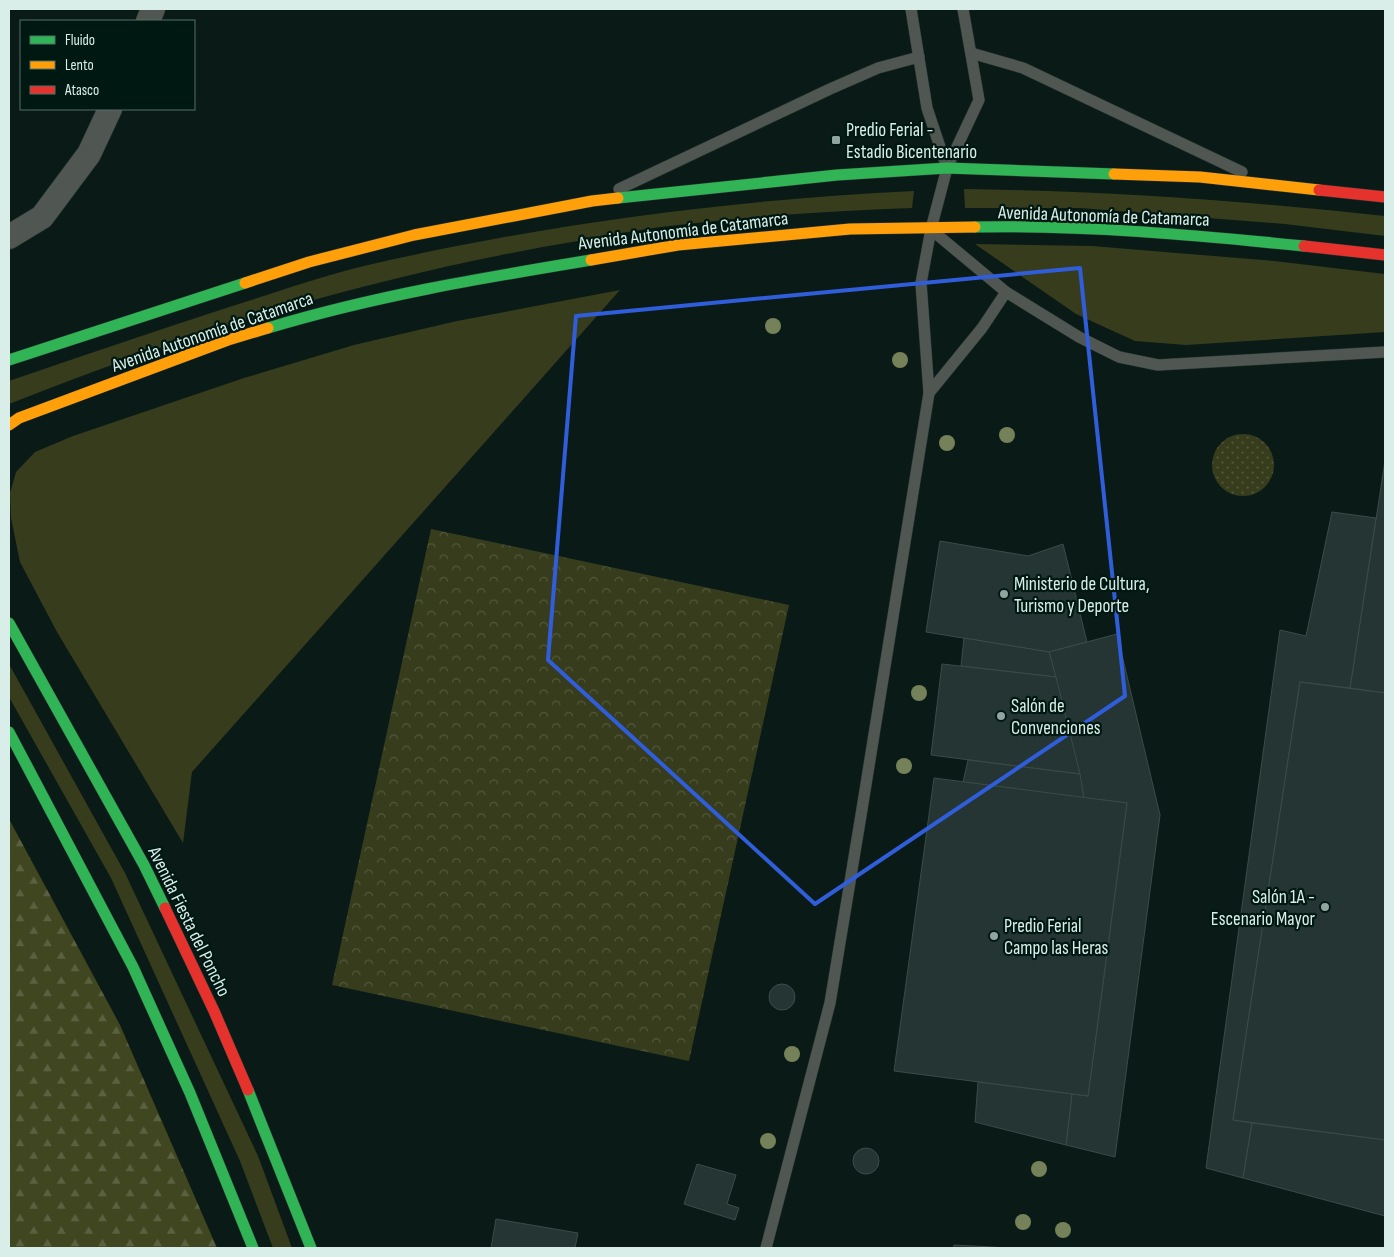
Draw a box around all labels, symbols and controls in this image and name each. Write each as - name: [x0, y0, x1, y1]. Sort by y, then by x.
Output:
- legend: [20, 20, 195, 110]
- text: Fluido: [65, 31, 95, 50]
- text: Lento: [65, 56, 94, 75]
- text: Atasco: [64, 81, 99, 100]
- place label: Predio Ferial - Estadio Bicentenario: [846, 119, 977, 164]
- marker: Predio Ferial - Estadio Bicentenario: [830, 134, 842, 146]
- street label: Avenida Autonomía de Catamarca: [997, 201, 1210, 232]
- street label: Avenida Autonomía de Catamarca: [576, 207, 790, 256]
- street label: Avenida Autonomía de Catamarca: [108, 287, 316, 378]
- place label: Ministerio de Cultura, Turismo y Deporte: [1014, 573, 1150, 618]
- marker: Ministerio de Cultura, Turismo y Deporte: [998, 588, 1010, 600]
- place label: Salón de Convenciones: [1011, 695, 1101, 740]
- marker: Salón de Convenciones: [995, 710, 1007, 722]
- street label: Avenida Fiesta del Poncho: [142, 842, 235, 1000]
- place label: Salón 1A - Escenario Mayor: [1211, 886, 1316, 931]
- marker: Salón 1A - Escenario Mayor: [1319, 901, 1331, 913]
- place label: Predio Ferial Campo las Heras: [1004, 915, 1109, 960]
- marker: Predio Ferial Campo las Heras: [988, 930, 1000, 942]

